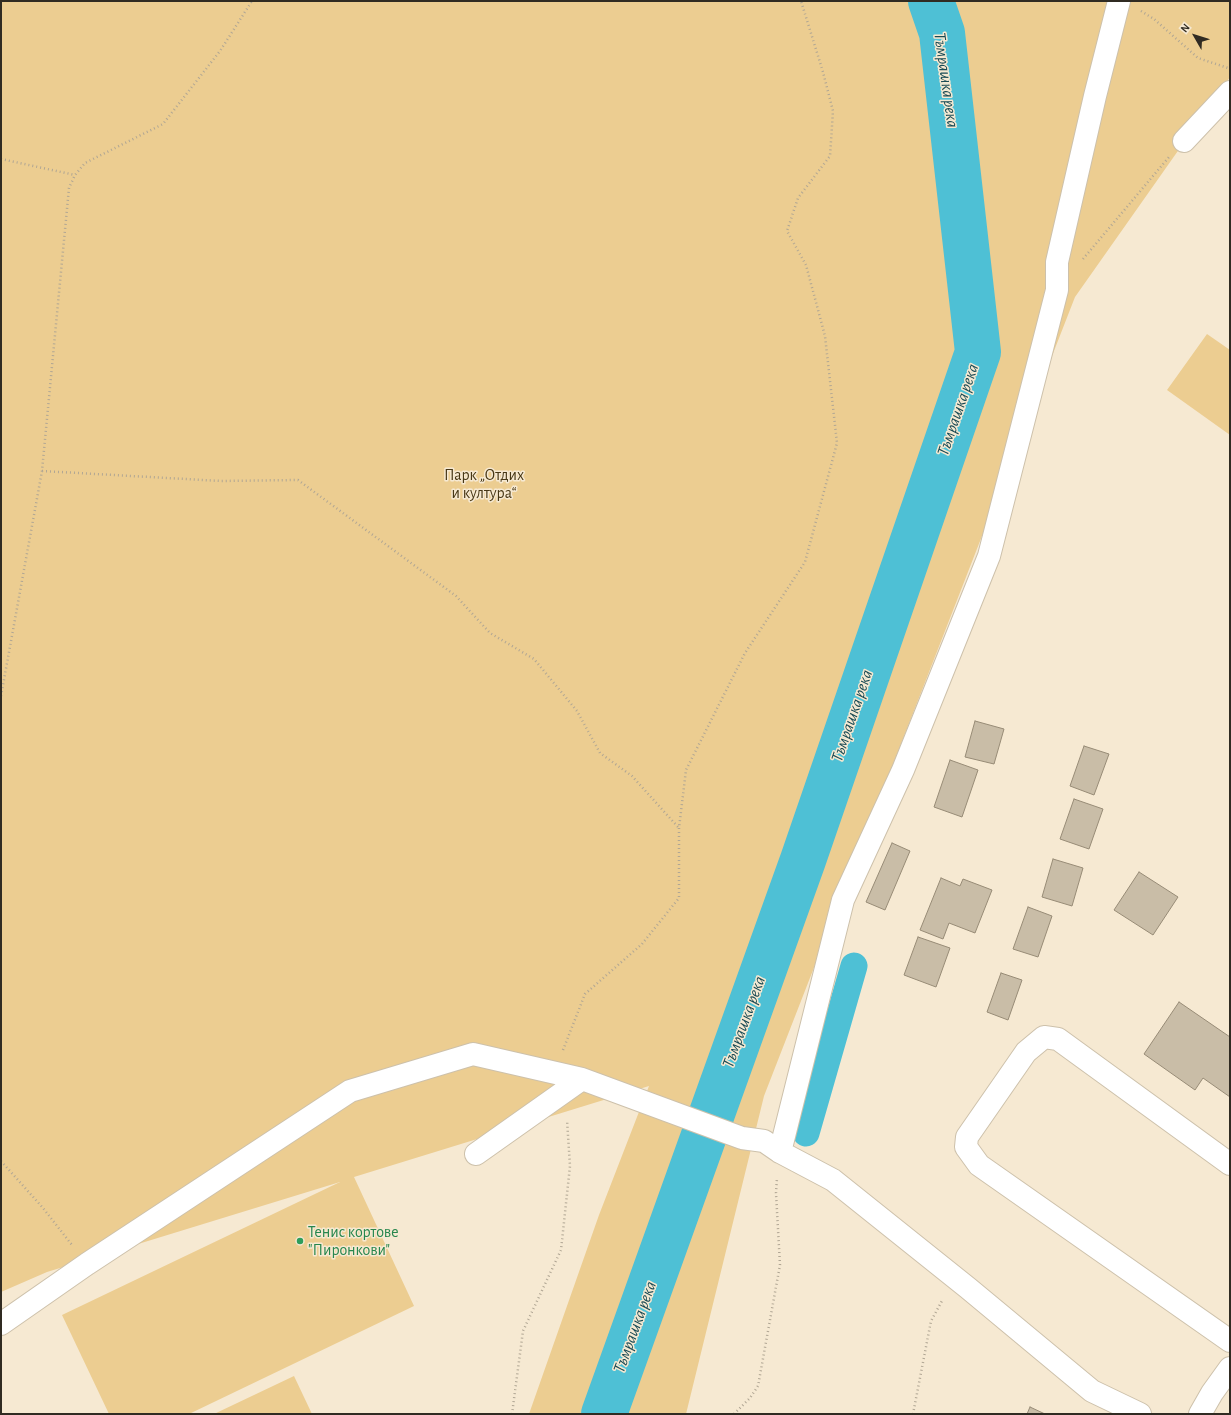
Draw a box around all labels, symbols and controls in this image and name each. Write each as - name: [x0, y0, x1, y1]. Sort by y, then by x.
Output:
- north arrow: [1175, 16, 1215, 56]
- text: N: [1179, 22, 1192, 35]
- water label: Тъмрашка река: [929, 31, 963, 129]
- water label: Тъмрашка река: [933, 361, 983, 459]
- park label: Парк „Отдих и култура“: [444, 465, 524, 503]
- water label: Тъмрашка река: [827, 667, 877, 765]
- water label: Тъмрашка река: [718, 973, 770, 1071]
- place label: Тенис кортове "Пиронкови": [308, 1222, 399, 1260]
- marker: Тенис кортове "Пиронкови": [295, 1236, 305, 1246]
- water label: Тъмрашка река: [609, 1278, 661, 1376]

